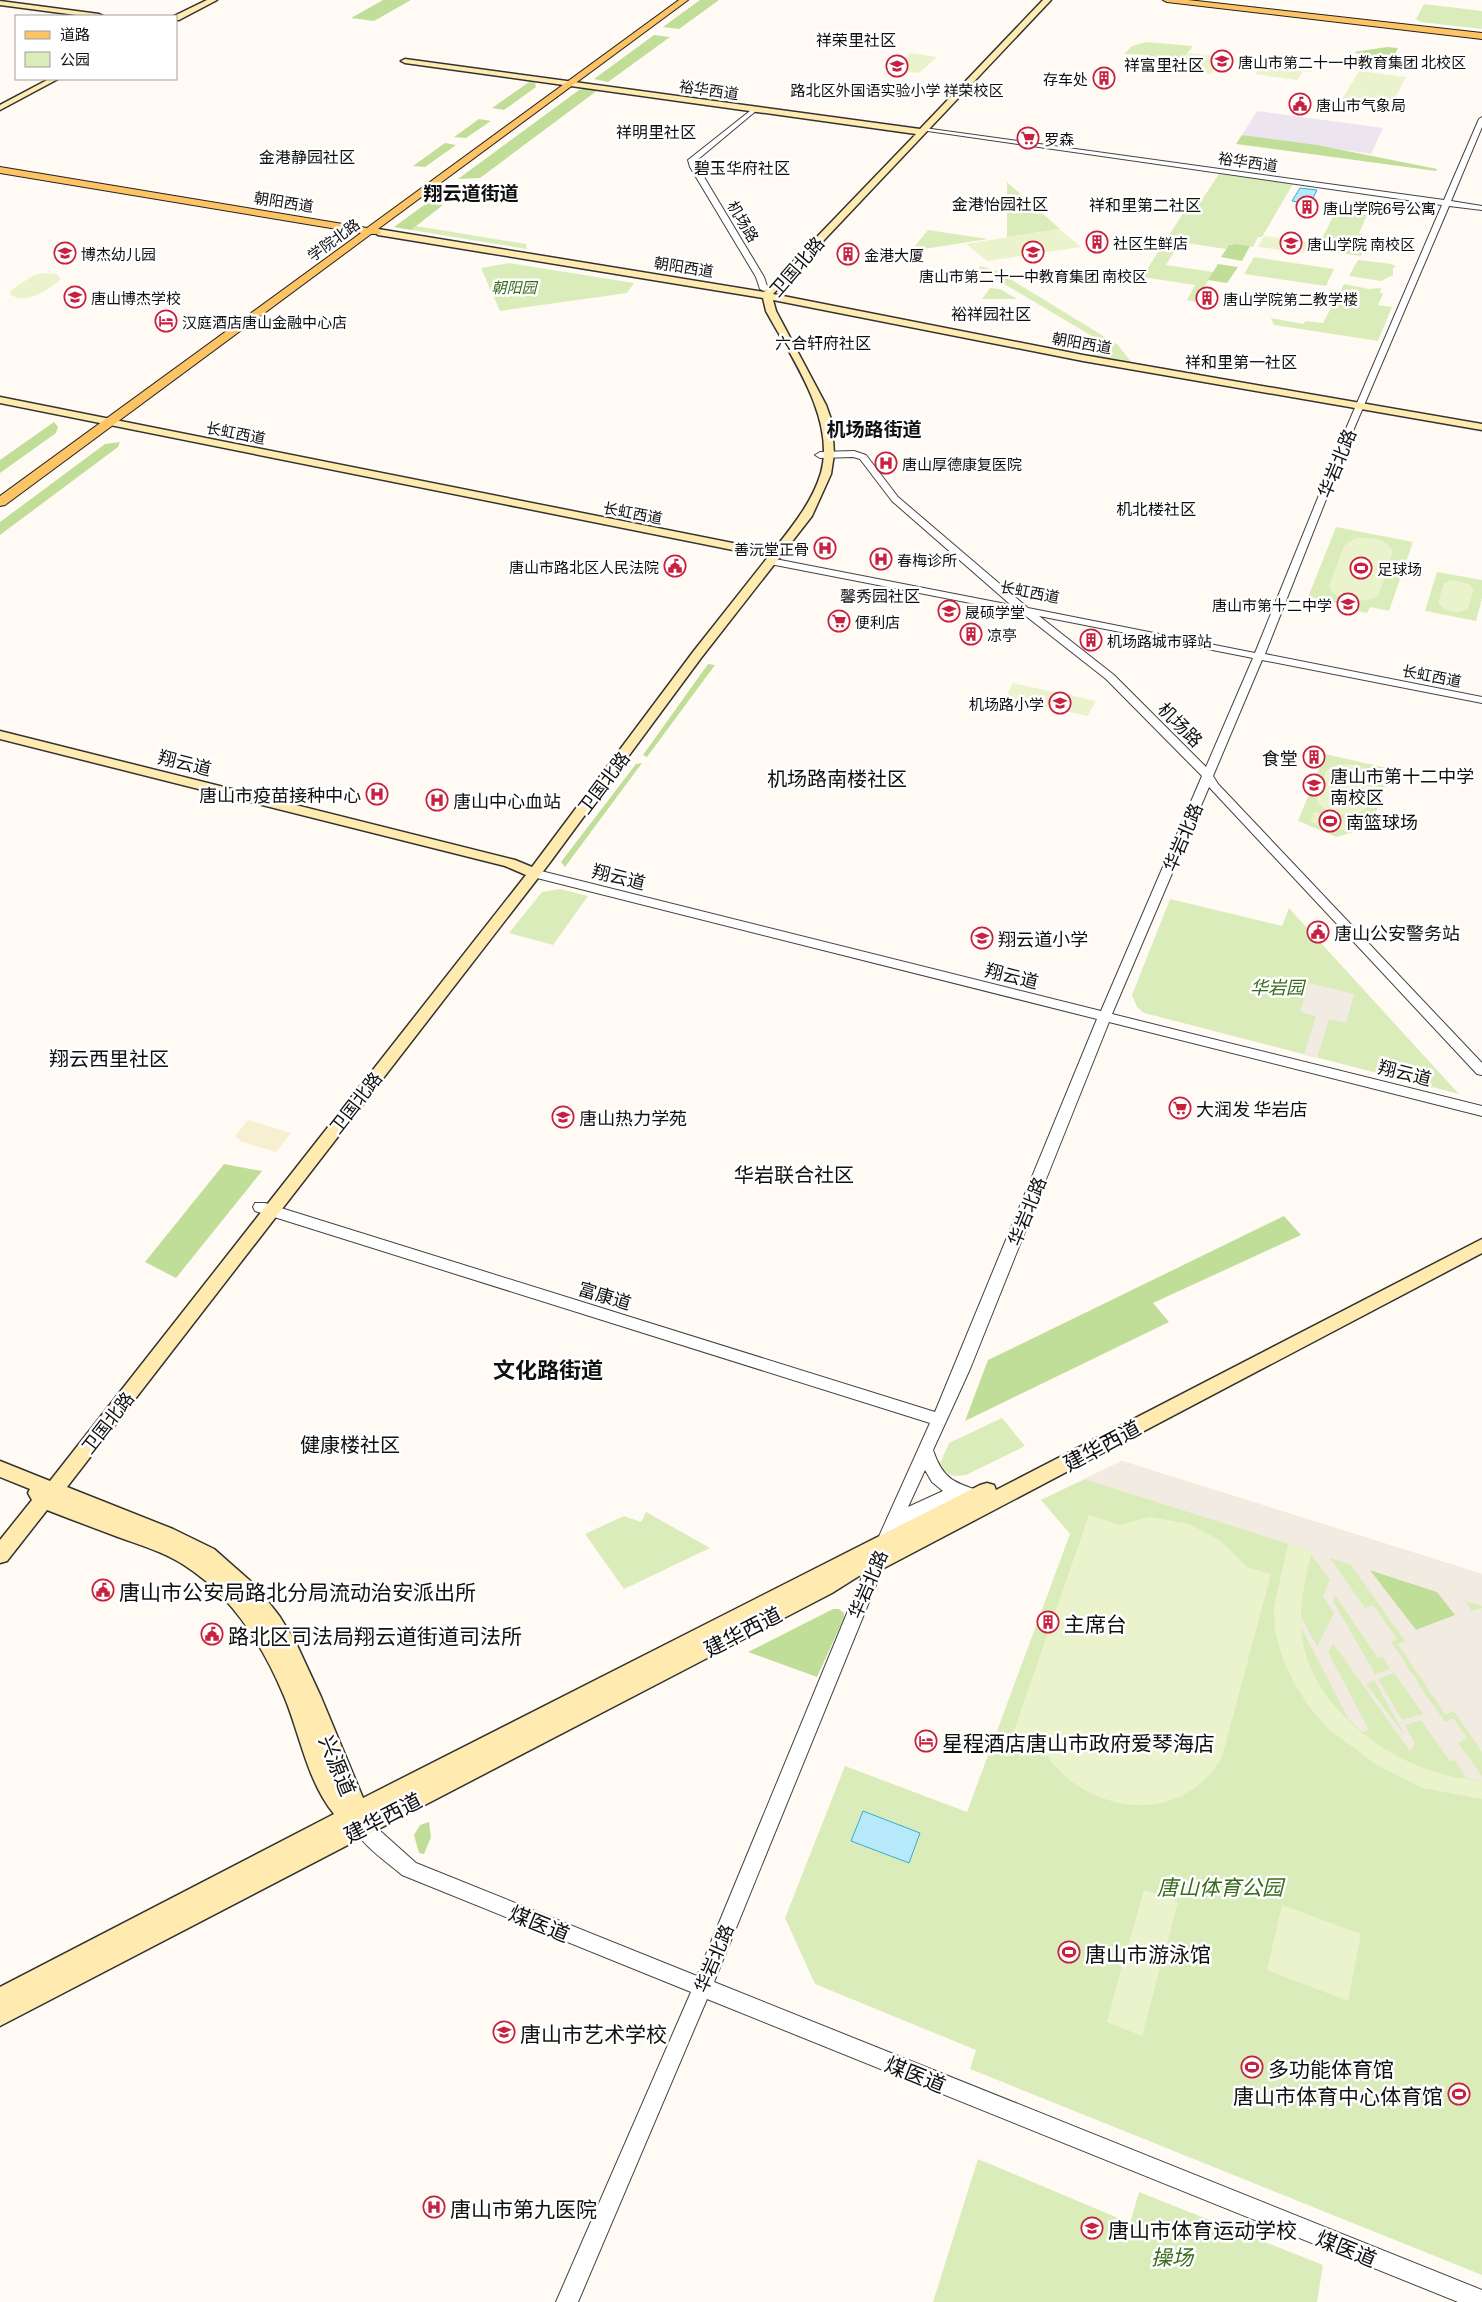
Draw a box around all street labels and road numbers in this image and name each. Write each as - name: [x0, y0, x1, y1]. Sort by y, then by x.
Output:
- street label: 裕华西道: [678, 73, 740, 105]
- street label: 裕华西道: [1217, 145, 1279, 177]
- street label: 朝阳西道: [253, 185, 315, 217]
- street label: 机场路: [723, 196, 765, 246]
- street label: 学院北路: [302, 212, 364, 266]
- street label: 卫国北路: [762, 230, 830, 302]
- street label: 朝阳西道: [653, 250, 715, 282]
- street label: 朝阳西道: [1050, 325, 1114, 359]
- street label: 长虹西道: [204, 415, 268, 449]
- street label: 华岩北路: [1310, 425, 1362, 501]
- street label: 长虹西道: [601, 495, 665, 529]
- street label: 长虹西道: [998, 574, 1062, 608]
- street label: 长虹西道: [1400, 658, 1464, 692]
- street label: 机场路: [1152, 695, 1210, 753]
- street label: 翔云道: [156, 742, 214, 782]
- street label: 卫国北路: [571, 745, 635, 819]
- street label: 华岩北路: [1156, 799, 1208, 875]
- street label: 翔云道: [590, 856, 648, 896]
- street label: 翔云道: [983, 955, 1041, 995]
- street label: 翔云道: [1376, 1052, 1434, 1092]
- street label: 卫国北路: [322, 1065, 388, 1139]
- street label: 华岩北路: [1000, 1173, 1052, 1249]
- street label: 富康道: [575, 1274, 635, 1316]
- street label: 卫国北路: [74, 1385, 140, 1459]
- street label: 建华西道: [1057, 1411, 1145, 1477]
- street label: 华岩北路: [841, 1546, 893, 1622]
- street label: 建华西道: [698, 1597, 786, 1663]
- street label: 兴源道: [313, 1730, 365, 1800]
- street label: 建华西道: [338, 1783, 426, 1849]
- street label: 煤医道: [505, 1896, 575, 1948]
- street label: 华岩北路: [687, 1920, 739, 1996]
- street label: 煤医道: [881, 2047, 951, 2099]
- street label: 煤医道: [1312, 2221, 1382, 2273]

